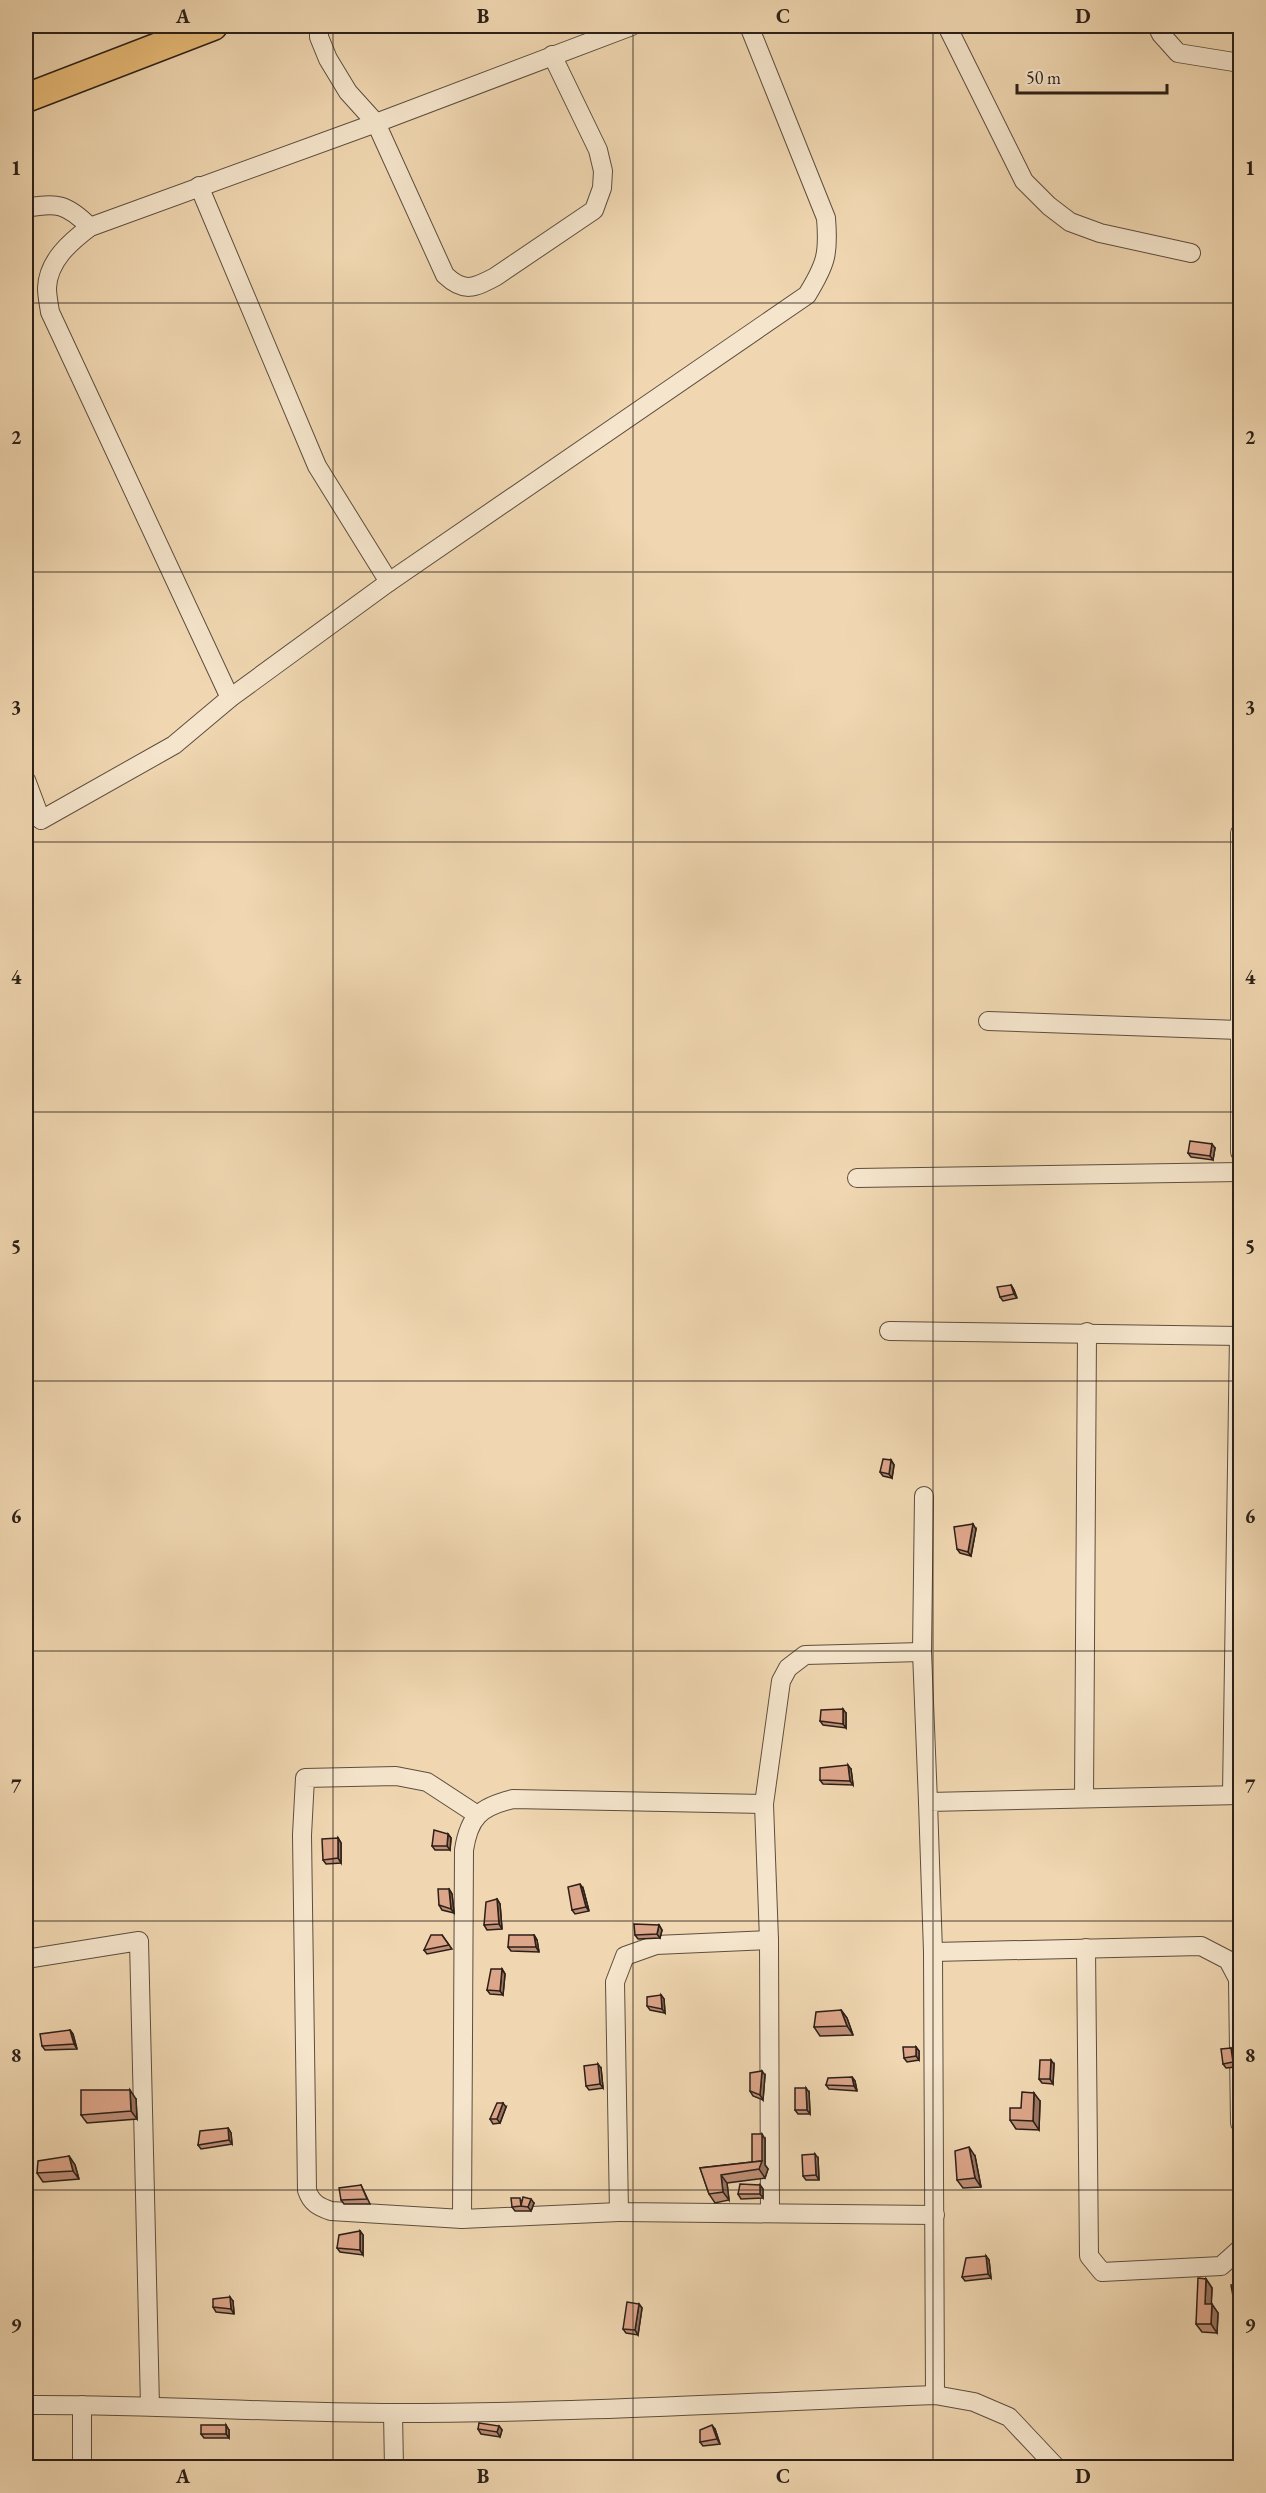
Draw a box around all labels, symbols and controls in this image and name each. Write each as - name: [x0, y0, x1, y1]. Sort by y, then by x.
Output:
- text: A: [175, 3, 191, 29]
- text: B: [477, 3, 489, 29]
- text: C: [776, 3, 790, 29]
- text: D: [1075, 3, 1091, 29]
- scale bar: [1017, 57, 1167, 95]
- text: 50 m: [1026, 66, 1061, 89]
- text: 1: [11, 155, 21, 181]
- text: 1: [1245, 155, 1255, 181]
- text: 2: [11, 424, 22, 450]
- text: 2: [1245, 424, 1256, 450]
- text: 3: [11, 694, 21, 720]
- text: 3: [1245, 694, 1255, 720]
- text: 4: [11, 964, 22, 990]
- text: 4: [1245, 964, 1256, 990]
- text: 5: [11, 1233, 21, 1259]
- text: 5: [1245, 1233, 1255, 1259]
- text: 6: [11, 1503, 22, 1529]
- text: 6: [1245, 1503, 1256, 1529]
- text: 7: [11, 1773, 22, 1799]
- text: 7: [1245, 1773, 1256, 1799]
- text: 8: [11, 2042, 21, 2068]
- text: 8: [1245, 2042, 1255, 2068]
- text: 9: [11, 2312, 22, 2338]
- text: 9: [1245, 2312, 1256, 2338]
- text: A: [175, 2463, 191, 2489]
- text: B: [477, 2463, 489, 2489]
- text: C: [776, 2463, 790, 2489]
- text: D: [1075, 2463, 1091, 2489]

